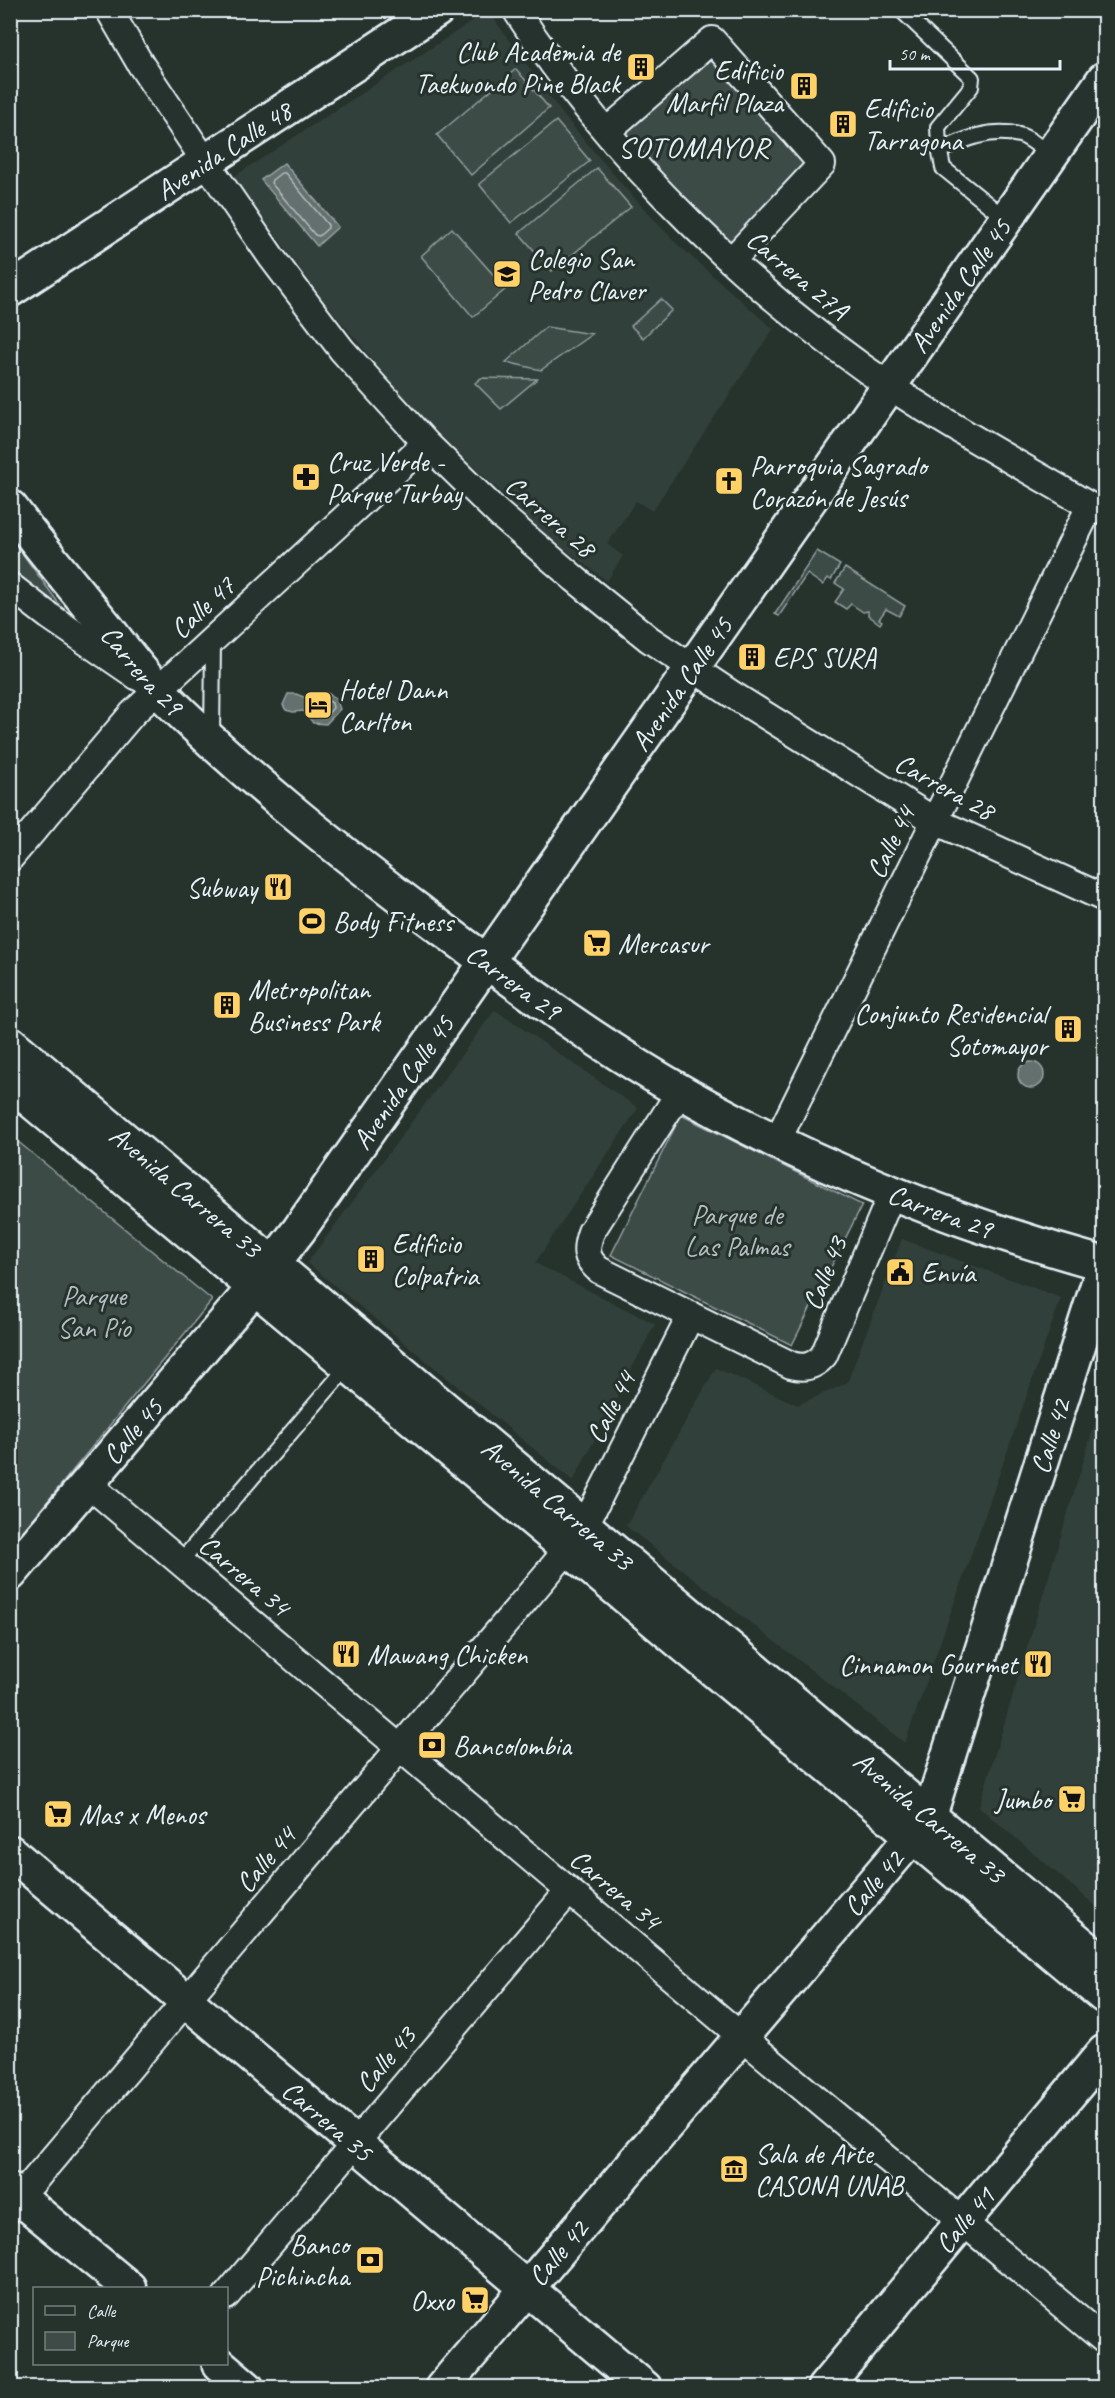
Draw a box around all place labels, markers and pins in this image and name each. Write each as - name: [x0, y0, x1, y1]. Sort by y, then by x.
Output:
- place label: Club Academia de Taekwondo Pine Black: [415, 34, 622, 101]
- building icon: Club Academia de Taekwondo Pine Black: [625, 51, 657, 83]
- place label: Edificio Marfil Plaza: [666, 53, 785, 120]
- building icon: Edificio Marfil Plaza: [788, 70, 820, 102]
- place label: Edificio Tarragona: [864, 91, 964, 158]
- building icon: Edificio Tarragona: [827, 108, 859, 140]
- place label: Colegio San Pedro Claver: [528, 241, 647, 308]
- school or university icon: Colegio San Pedro Claver: [491, 258, 523, 290]
- place label: Cruz Verde - Parque Turbay: [327, 444, 464, 511]
- place label: Parroquia Sagrado Corazón de Jesús: [750, 448, 930, 515]
- pharmacy icon: Cruz Verde - Parque Turbay: [290, 461, 322, 493]
- church icon: Parroquia Sagrado Corazón de Jesús: [713, 465, 745, 497]
- place label: EPS SURA: [773, 640, 877, 675]
- building icon: EPS SURA: [736, 641, 768, 673]
- place label: Hotel Dann Carlton: [339, 672, 449, 739]
- hotel icon: Hotel Dann Carlton: [302, 689, 334, 721]
- place label: Subway: [186, 870, 259, 905]
- restaurant icon: Subway: [262, 871, 294, 903]
- place label: Body Fitness: [333, 904, 456, 939]
- sports icon: Body Fitness: [296, 905, 328, 937]
- place label: Mercasur: [618, 926, 711, 961]
- supermarket icon: Mercasur: [581, 927, 613, 959]
- place label: Metropolitan Business Park: [248, 972, 381, 1039]
- building icon: Metropolitan Business Park: [211, 989, 243, 1021]
- place label: Conjunto Residencial Sotomayor: [854, 996, 1052, 1063]
- building icon: Conjunto Residencial Sotomayor: [1052, 1013, 1084, 1045]
- place label: Edificio Colpatria: [392, 1226, 480, 1293]
- building icon: Edificio Colpatria: [355, 1243, 387, 1275]
- place label: Envía: [921, 1255, 977, 1290]
- public building icon: Envía: [884, 1256, 916, 1288]
- place label: Mawang Chicken: [367, 1637, 529, 1672]
- restaurant icon: Mawang Chicken: [330, 1638, 362, 1670]
- place label: Cinnamon Gourmet: [839, 1647, 1020, 1682]
- restaurant icon: Cinnamon Gourmet: [1022, 1648, 1054, 1680]
- place label: Bancolombia: [453, 1728, 573, 1763]
- bank icon: Bancolombia: [416, 1729, 448, 1761]
- place label: Jumbo: [993, 1782, 1054, 1817]
- supermarket icon: Jumbo: [1056, 1783, 1088, 1815]
- place label: Mas x Menos: [79, 1797, 208, 1832]
- supermarket icon: Mas x Menos: [42, 1798, 74, 1830]
- place label: Sala de Arte CASONA UNAB: [755, 2136, 906, 2203]
- museum icon: Sala de Arte CASONA UNAB: [718, 2153, 750, 2185]
- place label: Banco Pichincha: [256, 2227, 352, 2294]
- bank icon: Banco Pichincha: [354, 2244, 386, 2276]
- place label: Oxxo: [410, 2283, 456, 2318]
- supermarket icon: Oxxo: [459, 2284, 491, 2316]

